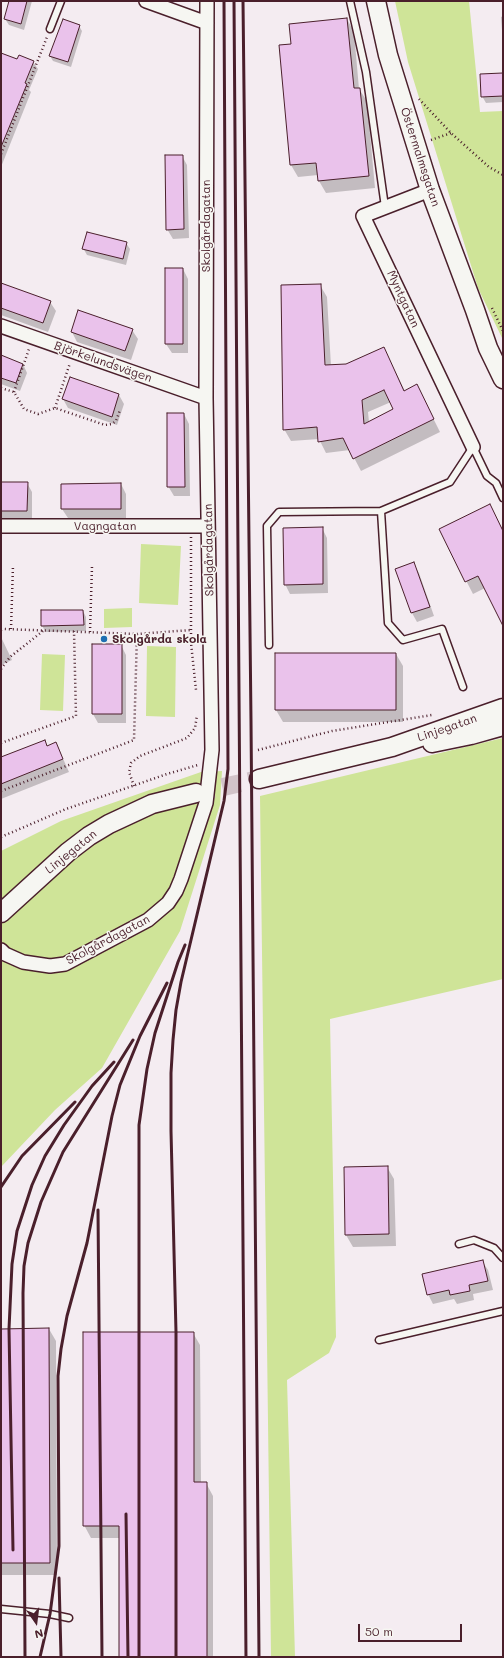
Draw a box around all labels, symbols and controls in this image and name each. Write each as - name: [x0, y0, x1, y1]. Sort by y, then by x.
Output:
- street label: Östermalmsgatan: [397, 106, 443, 208]
- street label: Skolgårdagatan: [199, 180, 213, 272]
- street label: Myntgatan: [383, 268, 423, 330]
- street label: Björkelundsvägen: [52, 339, 154, 385]
- street label: Skolgårdagatan: [201, 504, 217, 596]
- street label: Vagngatan: [74, 519, 136, 533]
- place label: Skolgårda skola: [112, 632, 207, 646]
- marker: Skolgårda skola: [99, 634, 109, 644]
- street label: Linjegatan: [415, 711, 479, 745]
- street label: Linjegatan: [42, 827, 100, 877]
- street label: Skolgårdagatan: [64, 912, 152, 968]
- north arrow: [16, 1602, 56, 1642]
- scale bar: [360, 1616, 464, 1642]
- text: 50 m: [365, 1623, 393, 1639]
- text: N: [33, 1626, 45, 1642]

